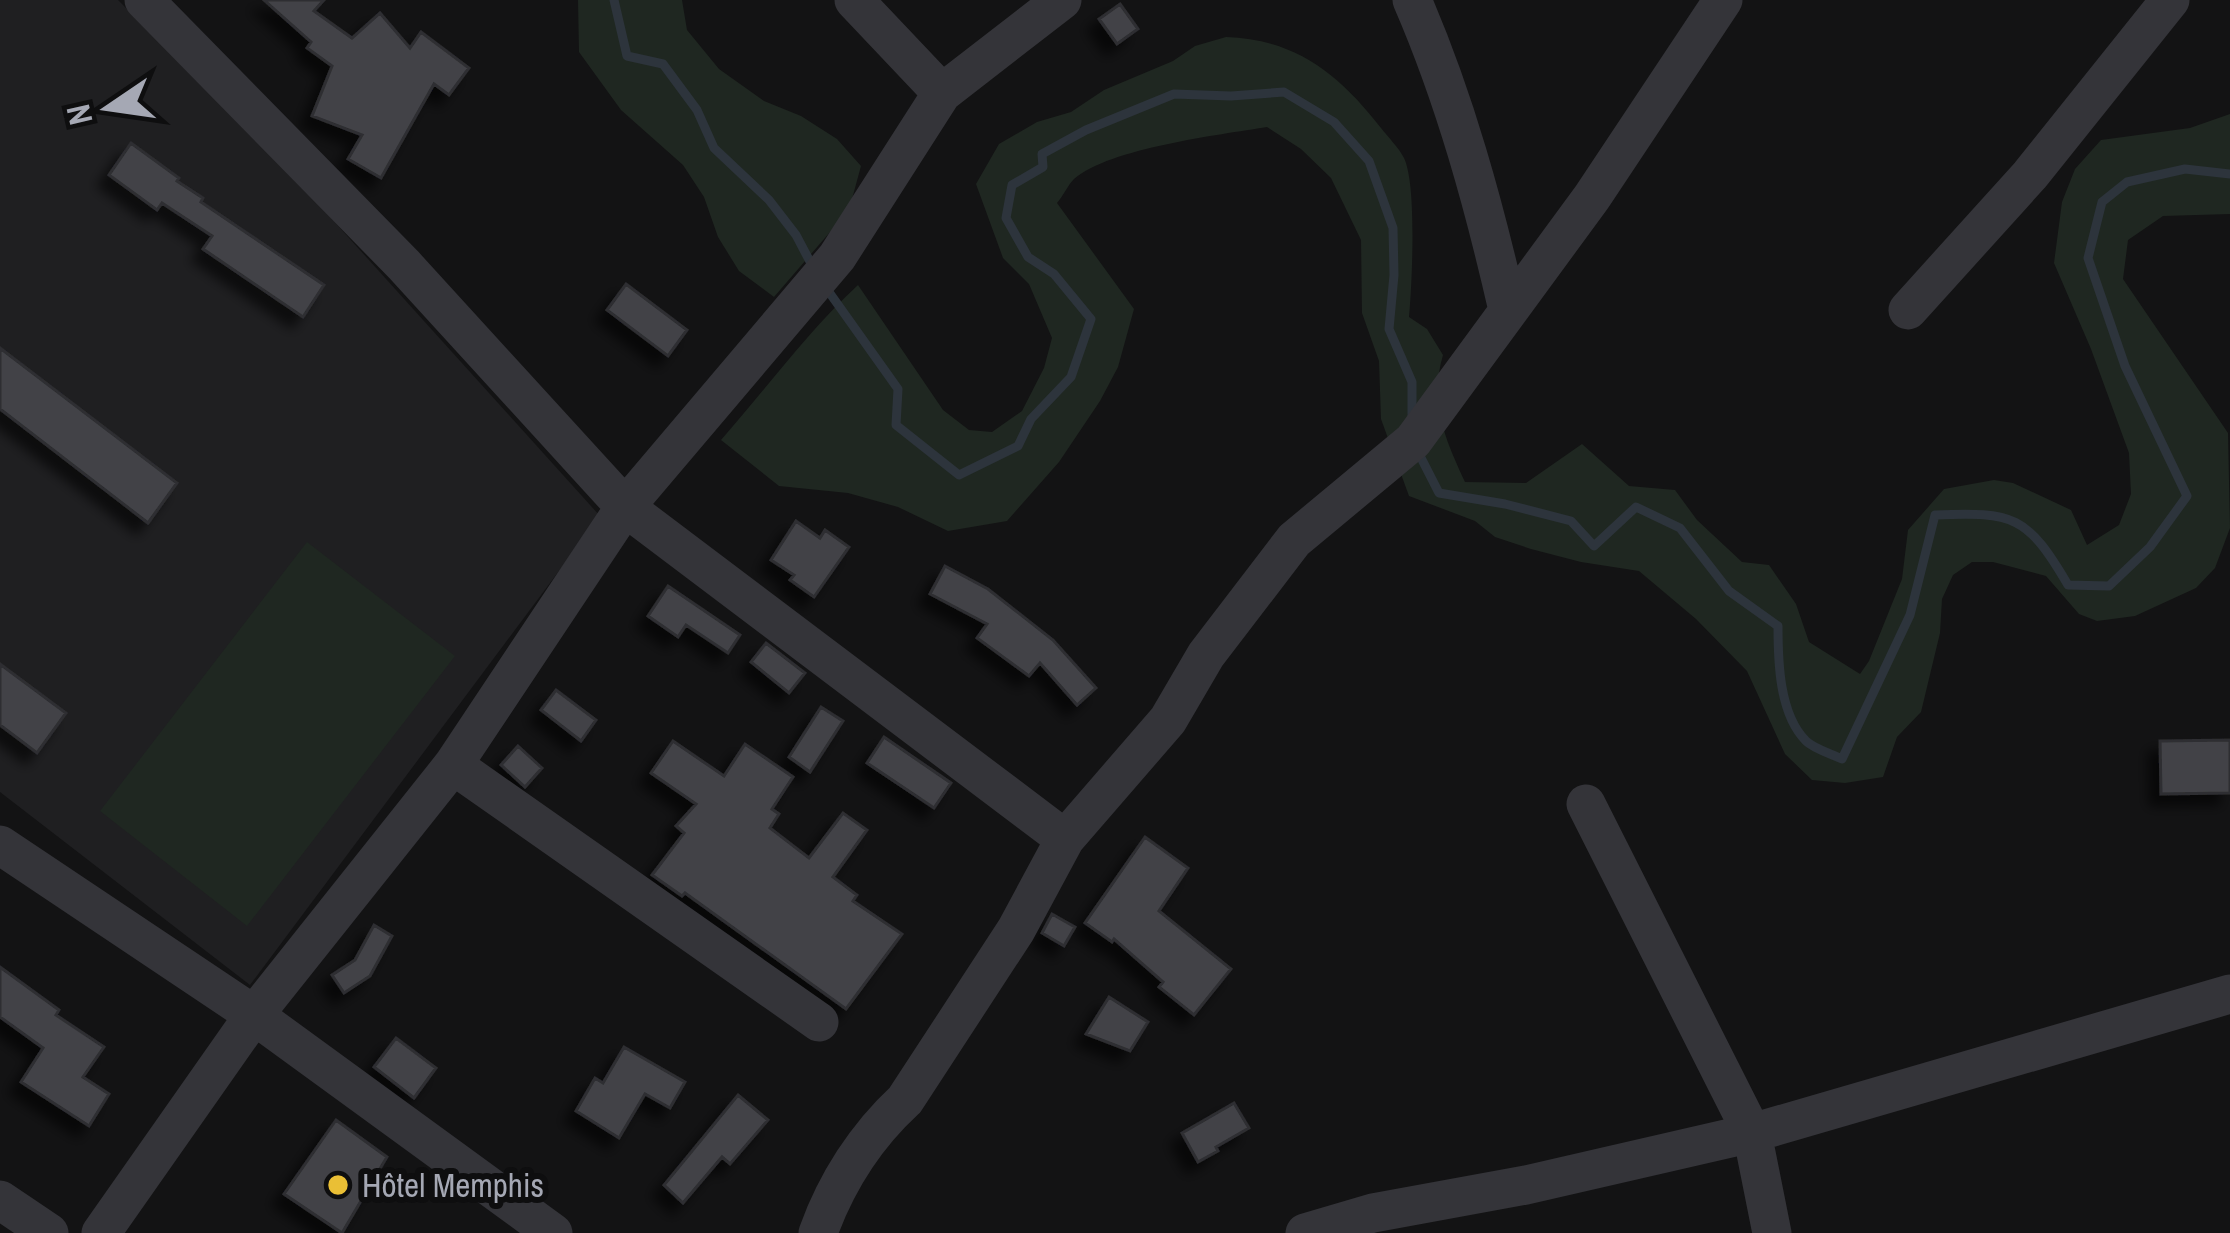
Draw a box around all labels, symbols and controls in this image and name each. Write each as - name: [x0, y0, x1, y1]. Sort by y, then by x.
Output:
- north arrow: [48, 48, 168, 168]
- text: N: [55, 100, 102, 129]
- place label: Hôtel Memphis: [362, 1163, 544, 1207]
- marker: Hôtel Memphis: [325, 1172, 351, 1198]

